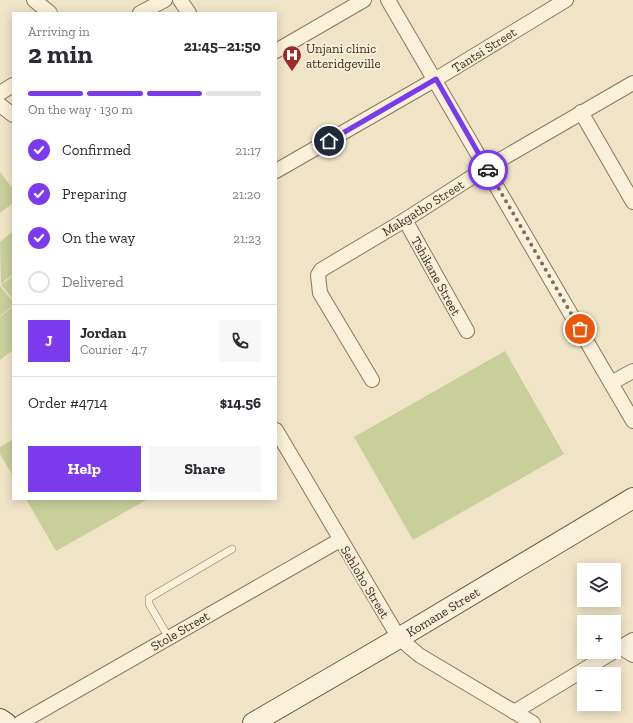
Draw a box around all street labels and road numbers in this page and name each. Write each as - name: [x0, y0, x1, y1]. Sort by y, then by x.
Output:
- street label: Tantsi Street: [449, 24, 519, 76]
- street label: Makgatho Street: [379, 177, 467, 239]
- street label: Tshikane Street: [408, 234, 464, 318]
- street label: Sehloho Street: [338, 543, 393, 621]
- street label: Komane Street: [404, 584, 483, 640]
- street label: Stole Street: [148, 608, 212, 654]

